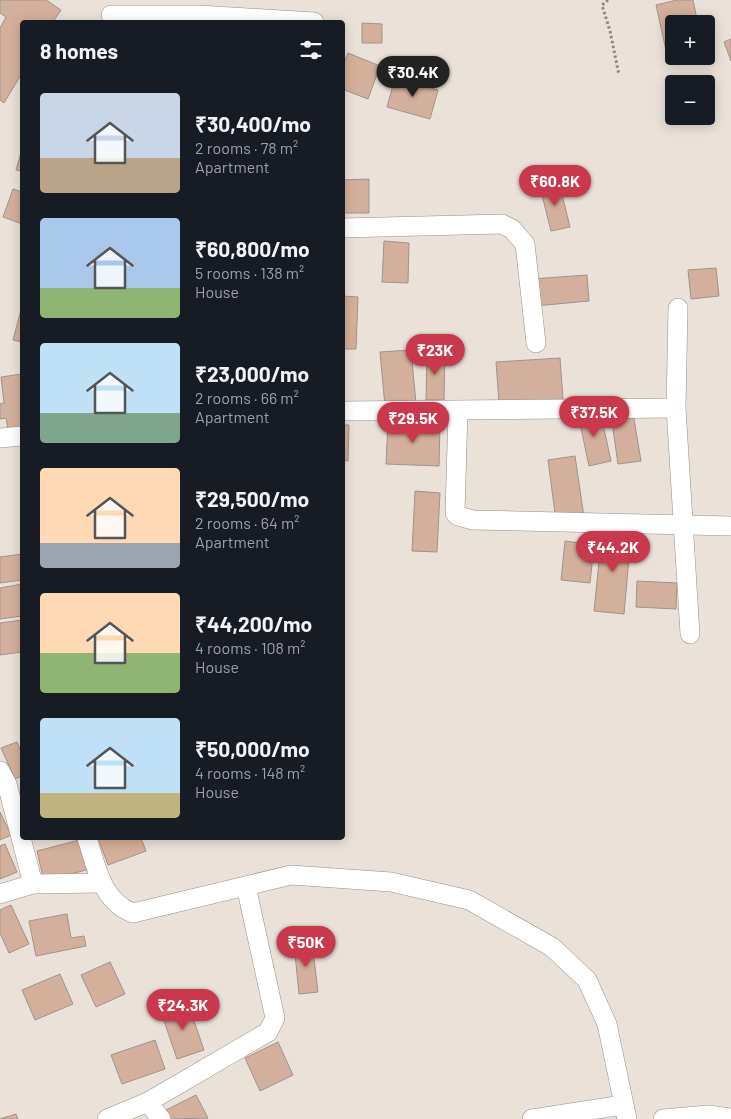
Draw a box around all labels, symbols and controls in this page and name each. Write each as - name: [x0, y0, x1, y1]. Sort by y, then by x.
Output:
- map controls: [665, 15, 715, 125]
- button: +: [665, 15, 715, 65]
- icon: filters: [297, 36, 325, 64]
- text: 8 homes: [40, 38, 118, 63]
- pin: ₹30.4K: [372, 56, 454, 98]
- text: ₹30.4K: [388, 62, 438, 81]
- button: −: [665, 75, 715, 125]
- text: ₹30,400/mo: [195, 111, 311, 136]
- icon: home: [80, 113, 140, 173]
- text: 2 rooms · 78 m²: [195, 138, 298, 157]
- text: Apartment: [195, 157, 270, 176]
- pin: ₹60.8K: [514, 164, 596, 207]
- text: ₹60.8K: [530, 171, 580, 190]
- text: ₹60,800/mo: [195, 236, 310, 261]
- icon: home: [80, 238, 140, 298]
- text: 5 rooms · 138 m²: [195, 263, 304, 282]
- text: House: [195, 282, 239, 301]
- pin: ₹23K: [405, 334, 465, 376]
- text: ₹23K: [417, 340, 453, 359]
- text: ₹23,000/mo: [195, 361, 309, 386]
- icon: home: [80, 363, 140, 423]
- text: 2 rooms · 66 m²: [195, 388, 299, 407]
- pin: ₹37.5K: [553, 396, 635, 438]
- pin: ₹29.5K: [372, 402, 454, 444]
- text: ₹37.5K: [570, 402, 618, 421]
- text: Apartment: [195, 407, 270, 426]
- text: ₹29.5K: [388, 408, 438, 427]
- text: ₹29,500/mo: [195, 486, 309, 511]
- icon: home: [80, 488, 140, 548]
- text: 2 rooms · 64 m²: [195, 513, 299, 532]
- pin: ₹44.2K: [572, 530, 654, 573]
- text: Apartment: [195, 532, 270, 551]
- text: ₹44.2K: [587, 537, 639, 556]
- text: ₹44,200/mo: [195, 611, 312, 636]
- icon: home: [80, 613, 140, 673]
- text: 4 rooms · 108 m²: [195, 638, 306, 657]
- text: House: [195, 657, 239, 676]
- text: ₹50,000/mo: [195, 736, 310, 761]
- icon: home: [80, 738, 140, 798]
- text: 4 rooms · 148 m²: [195, 763, 305, 782]
- text: House: [195, 782, 239, 801]
- pin: ₹50K: [276, 926, 336, 968]
- text: ₹50K: [288, 932, 324, 951]
- pin: ₹24.3K: [142, 988, 224, 1031]
- text: ₹24.3K: [158, 995, 208, 1014]

